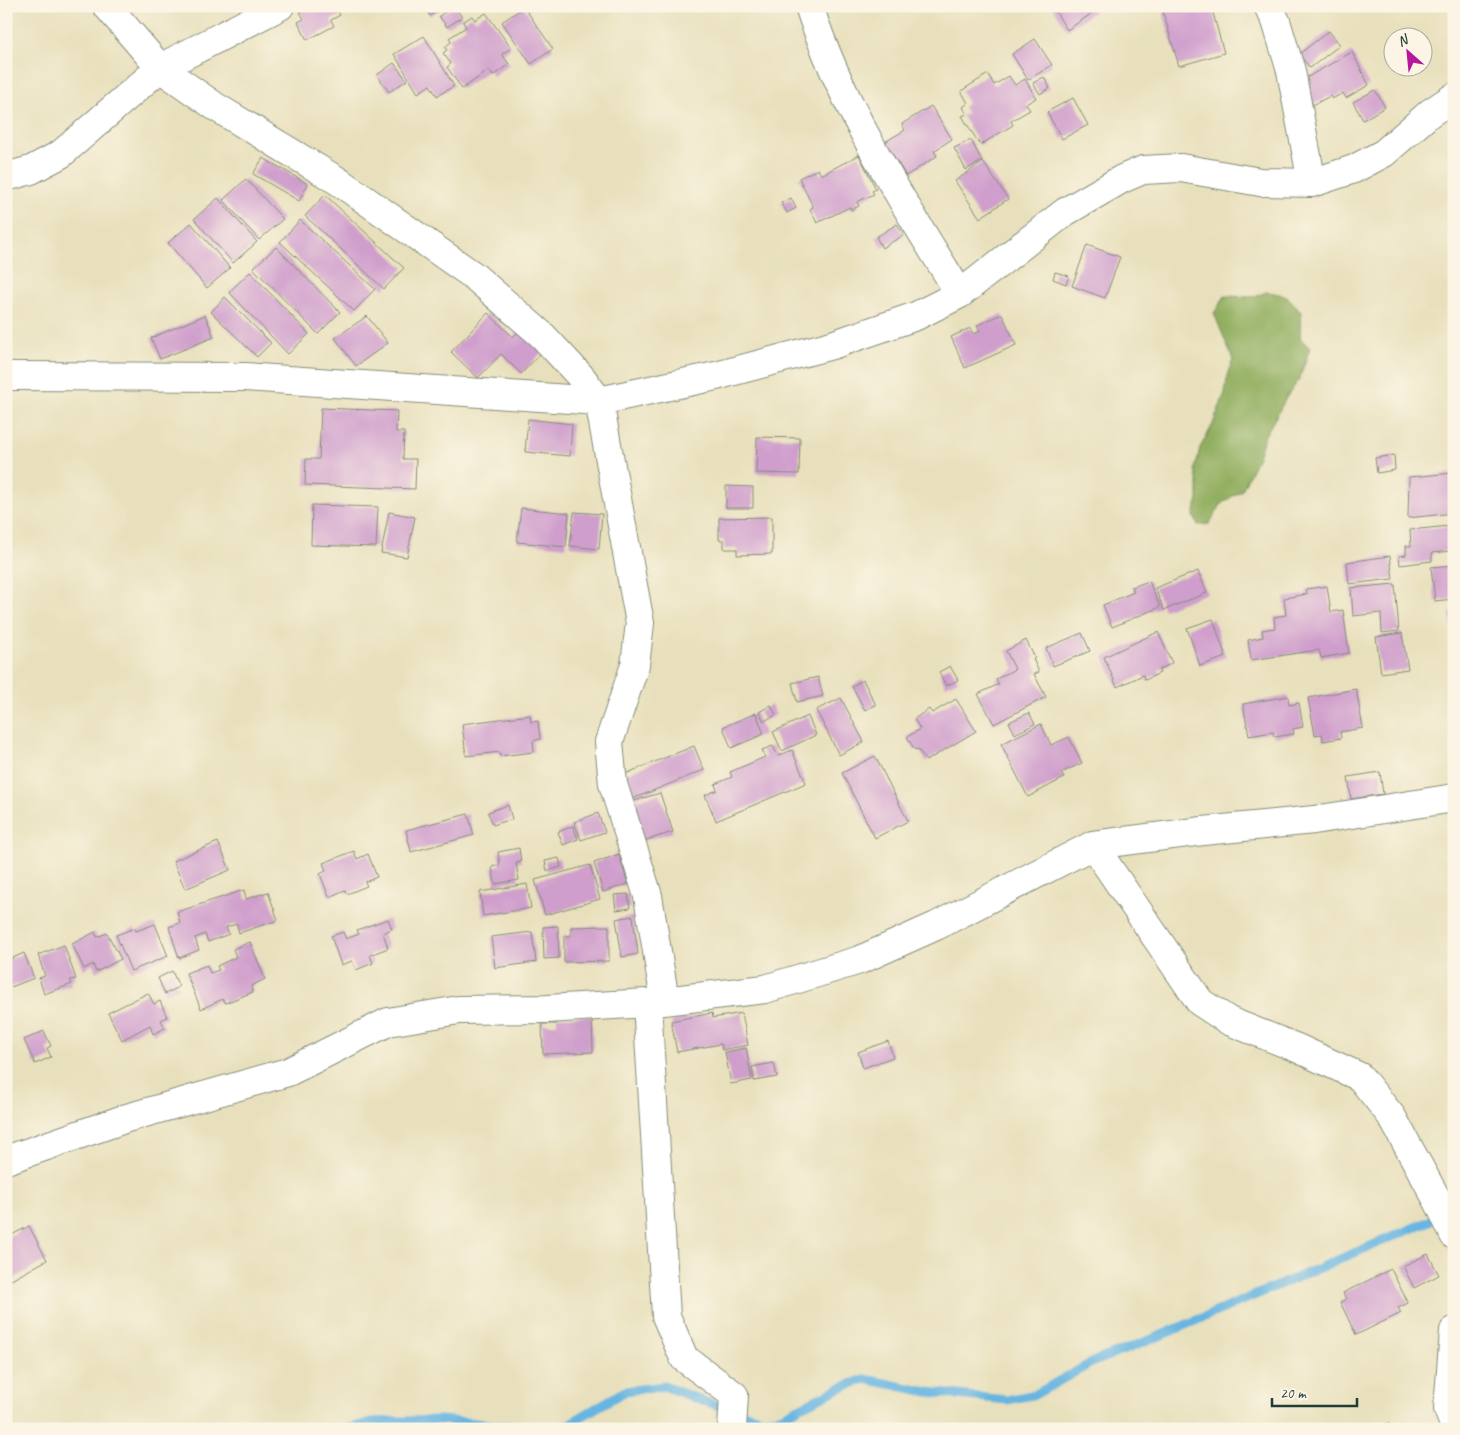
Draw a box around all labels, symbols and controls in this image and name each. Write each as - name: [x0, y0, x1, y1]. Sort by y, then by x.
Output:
- north arrow: [1382, 28, 1432, 78]
- text: N: [1395, 30, 1412, 50]
- scale bar: [1272, 1375, 1358, 1407]
- text: 20 m: [1280, 1384, 1307, 1403]

